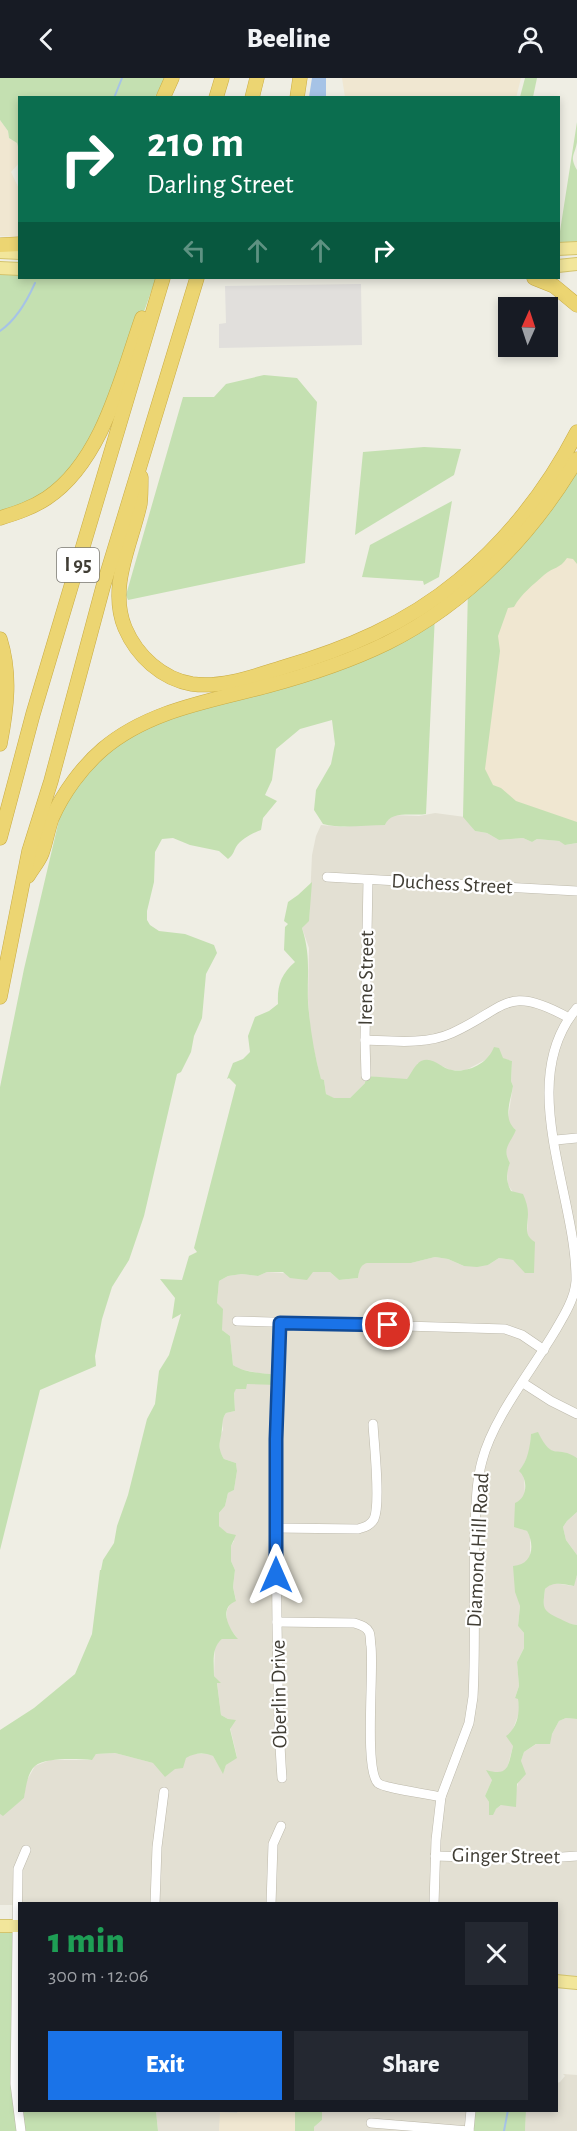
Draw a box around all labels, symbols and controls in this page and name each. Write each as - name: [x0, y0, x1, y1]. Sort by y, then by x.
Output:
- icon: back: [30, 23, 63, 56]
- icon: person: [514, 23, 547, 56]
- text: Beeline: [247, 25, 330, 52]
- icon: right: [48, 120, 126, 198]
- text: 210 m: [147, 122, 244, 164]
- text: Darling Street: [147, 171, 294, 198]
- icon: left: [178, 234, 211, 267]
- icon: ahead: [241, 234, 274, 267]
- icon: ahead: [304, 234, 337, 267]
- icon: right: [367, 234, 400, 267]
- north arrow: [498, 297, 558, 357]
- map controls: [498, 297, 558, 357]
- road number: I 95: [57, 548, 99, 582]
- street label: Duchess Street: [391, 870, 513, 898]
- street label: Irene Street: [355, 930, 377, 1026]
- pin: [362, 1299, 413, 1350]
- icon: arrive: [371, 1308, 404, 1341]
- street label: Diamond Hill Road: [463, 1472, 493, 1628]
- position arrow: [244, 1543, 308, 1607]
- street label: Oberlin Drive: [268, 1639, 290, 1749]
- street label: Ginger Street: [452, 1845, 561, 1867]
- button: close: [465, 1922, 528, 1985]
- text: 1 min: [48, 1923, 125, 1959]
- text: 300 m · 12:06: [48, 1966, 148, 1986]
- button: Exit: [48, 2031, 282, 2100]
- button: Share: [294, 2031, 528, 2100]

